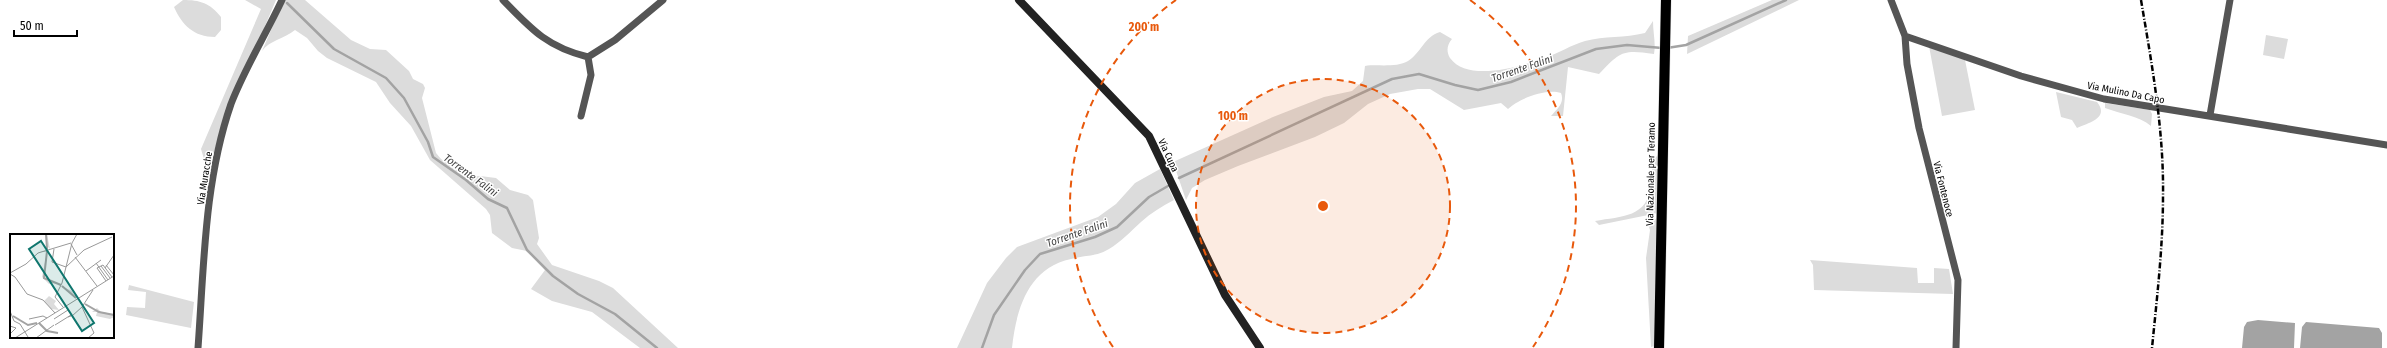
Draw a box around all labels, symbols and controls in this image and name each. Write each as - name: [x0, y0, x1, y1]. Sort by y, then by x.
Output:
- scale bar: [14, 12, 77, 38]
- text: 50 m: [20, 19, 44, 33]
- text: 200 m: [1128, 20, 1159, 34]
- water label: Torrente Falini: [1490, 52, 1555, 85]
- street label: Via Mulino Da Capo: [2086, 80, 2166, 106]
- text: 100 m: [1218, 109, 1248, 123]
- street label: Via Nazionale per Teramo: [1644, 122, 1658, 226]
- street label: Via Cupa: [1155, 137, 1181, 174]
- street label: Via Muracche: [195, 151, 215, 206]
- water label: Torrente Falini: [441, 151, 501, 200]
- street label: Via Fontenoce: [1930, 160, 1956, 218]
- centre of rings: [1316, 199, 1330, 213]
- water label: Torrente Falini: [1045, 217, 1110, 250]
- inset map: [10, 234, 114, 338]

